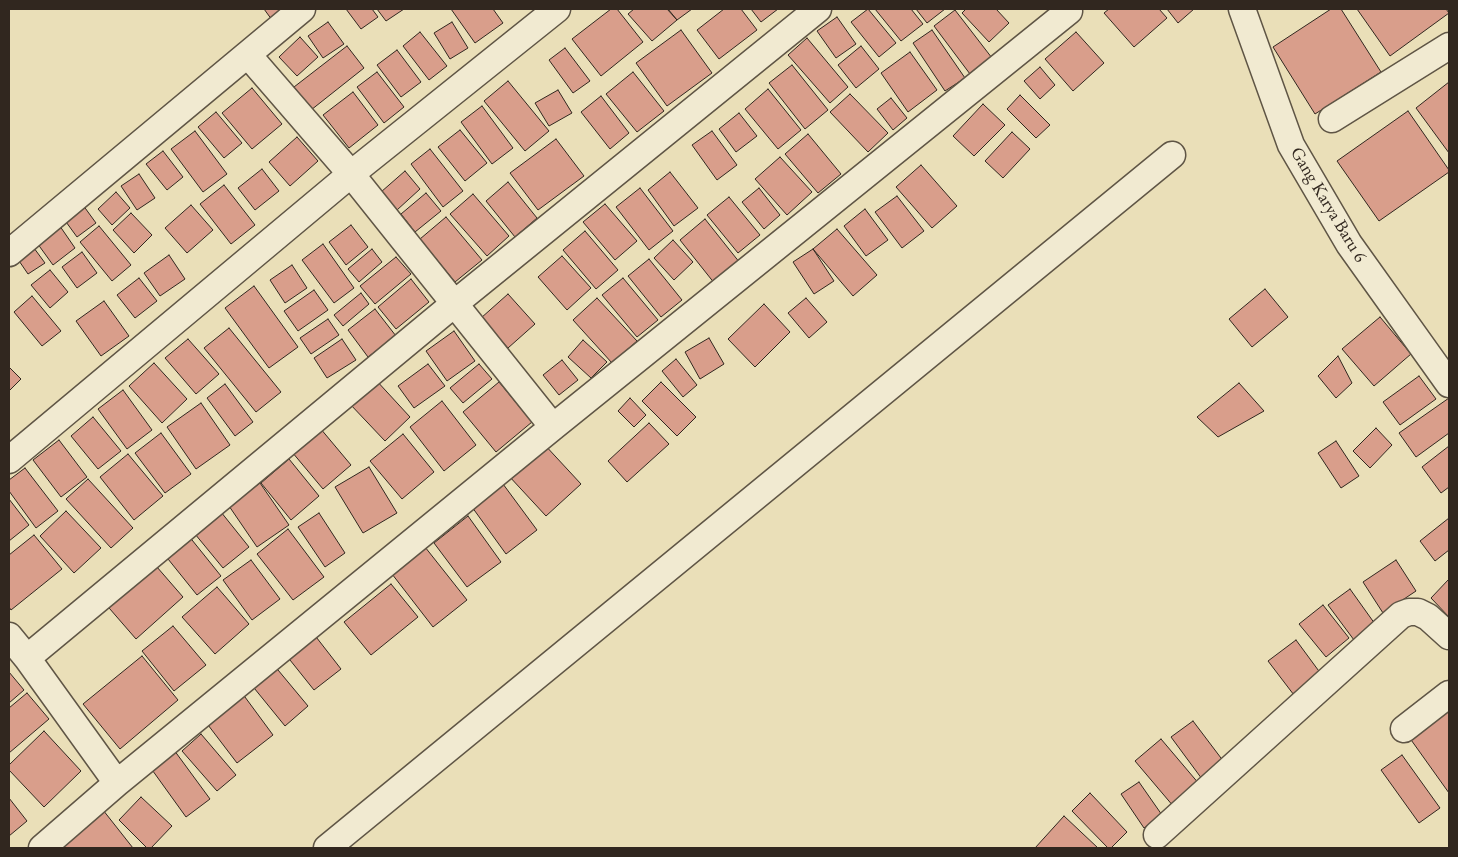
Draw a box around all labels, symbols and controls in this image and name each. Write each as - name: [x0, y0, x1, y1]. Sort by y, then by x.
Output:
- street label: Gang Karya Baru 6: [1285, 143, 1371, 267]

